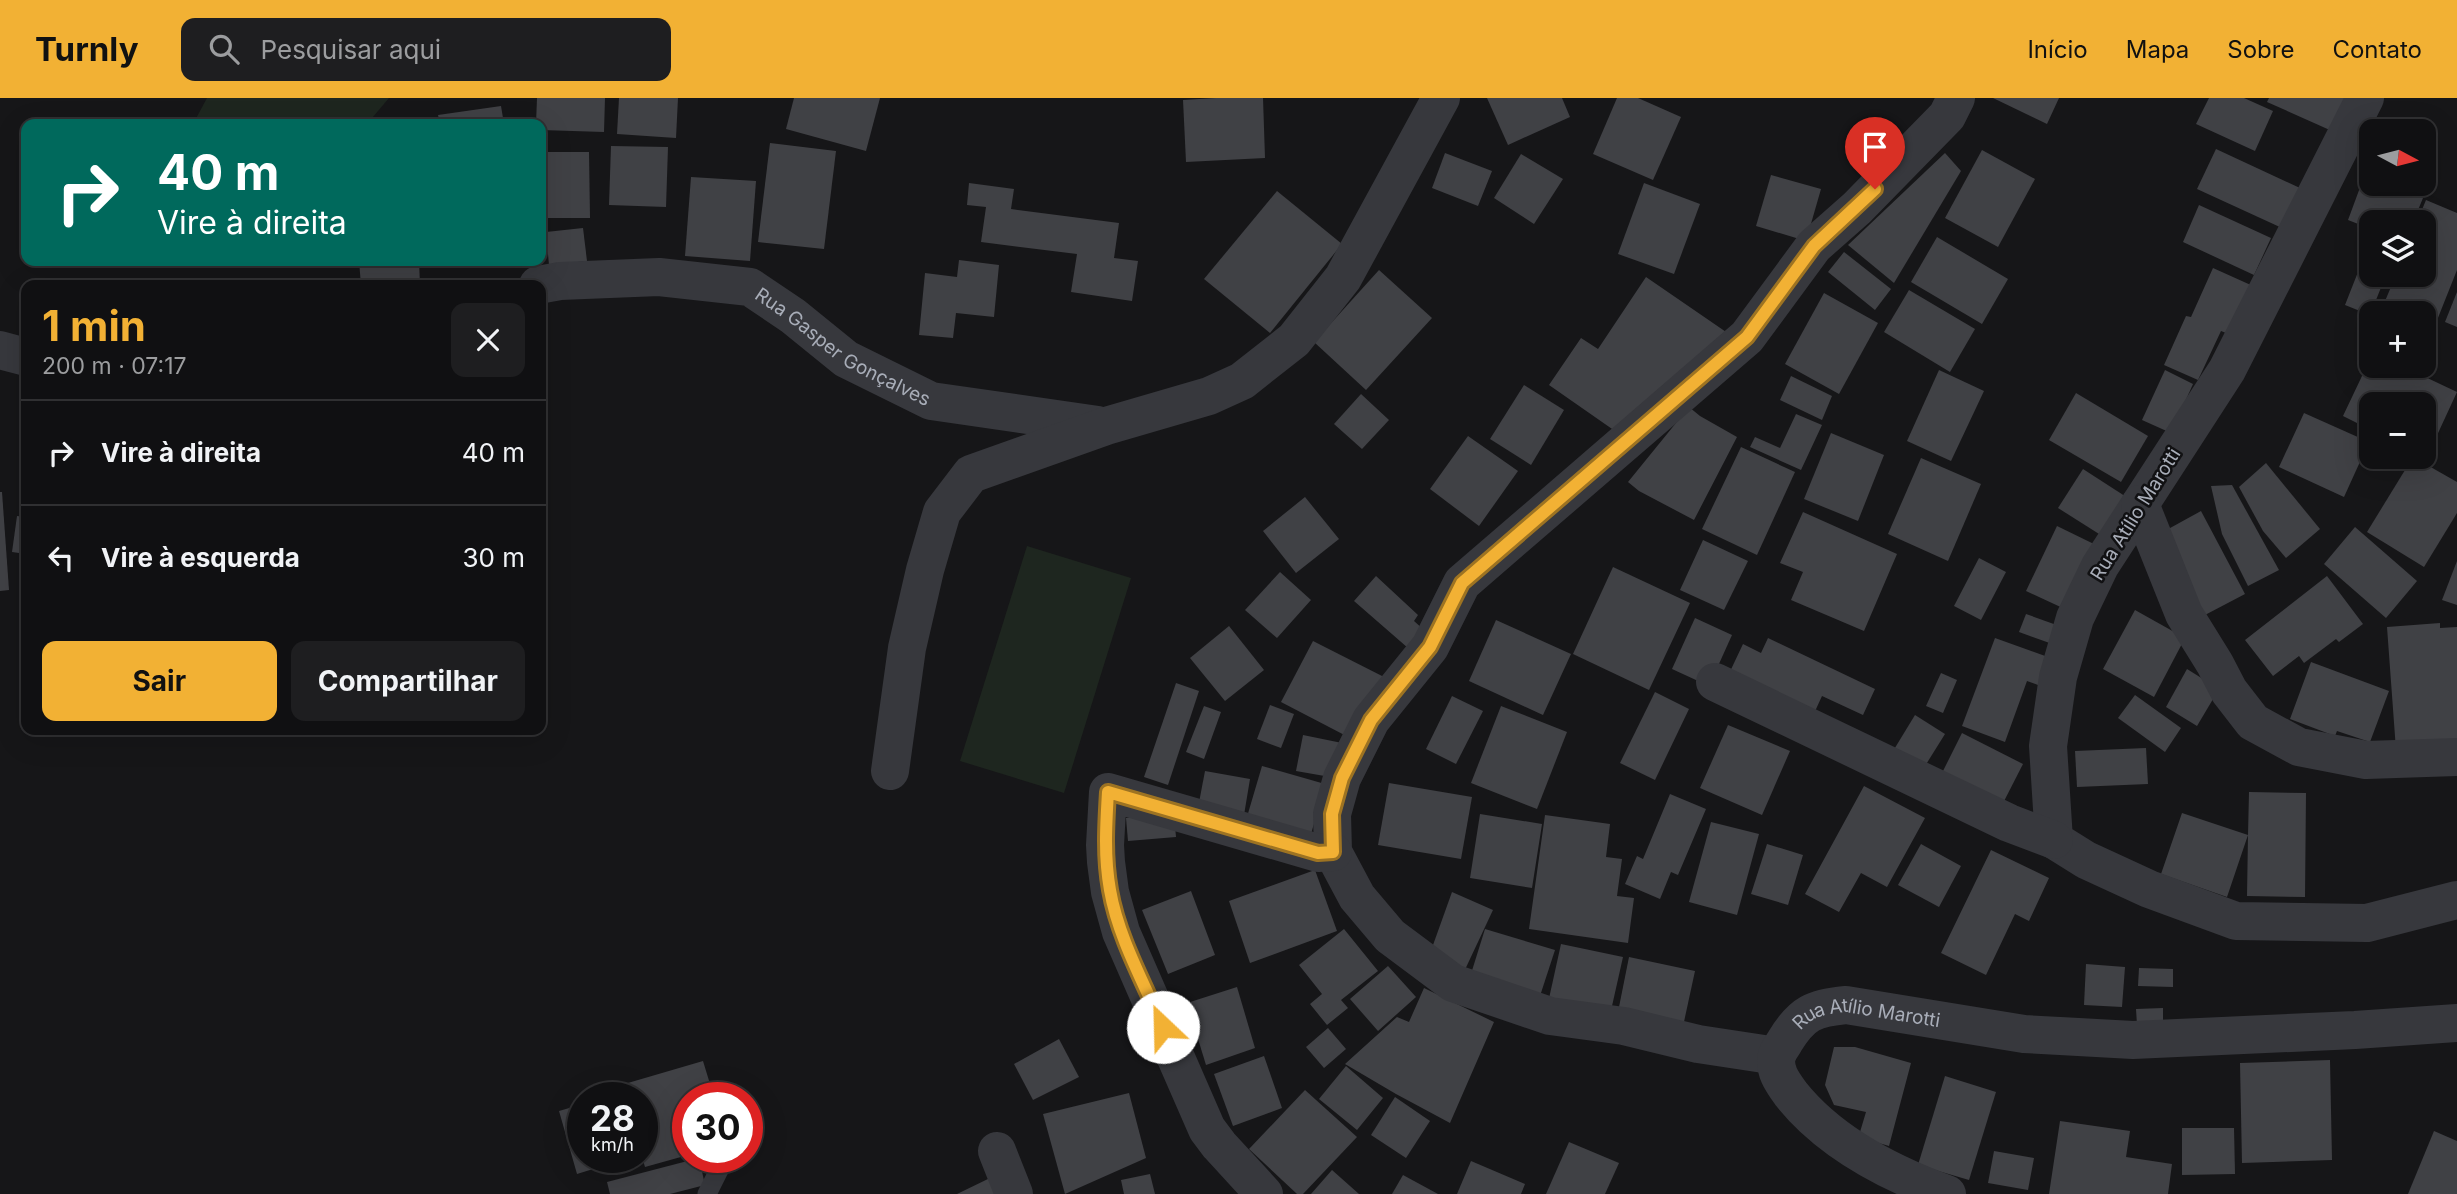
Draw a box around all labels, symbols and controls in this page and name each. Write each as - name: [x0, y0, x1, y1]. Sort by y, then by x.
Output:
- search box: [181, 18, 671, 81]
- text: Turnly: [35, 29, 139, 69]
- icon: search: [205, 30, 243, 68]
- text: Pesquisar aqui: [261, 34, 441, 65]
- text: Início: [2027, 35, 2088, 64]
- text: Mapa: [2126, 35, 2189, 64]
- text: Sobre: [2227, 35, 2294, 64]
- text: Contato: [2332, 35, 2422, 64]
- pin: [1845, 117, 1905, 189]
- north arrow: [2359, 119, 2436, 196]
- map controls: [2359, 119, 2436, 469]
- icon: arrive: [1856, 128, 1894, 166]
- text: 40 m: [157, 143, 280, 202]
- icon: right: [42, 147, 133, 238]
- text: Vire à direita: [157, 203, 347, 242]
- button: layers: [2359, 210, 2436, 287]
- street label: Rua Gasper Gonçalves: [751, 283, 934, 411]
- text: 1 min: [42, 300, 146, 351]
- button: +: [2359, 301, 2436, 378]
- button: close: [451, 303, 525, 377]
- text: 200 m · 07:17: [42, 352, 187, 380]
- button: −: [2359, 392, 2436, 469]
- icon: right: [42, 434, 80, 472]
- text: Vire à direita: [101, 437, 261, 468]
- text: 40 m: [462, 437, 525, 468]
- street label: Rua Atílio Marotti: [2086, 444, 2185, 585]
- icon: left: [42, 539, 80, 577]
- text: Vire à esquerda: [101, 542, 300, 573]
- text: 30 m: [462, 542, 525, 573]
- button: Sair: [42, 641, 277, 721]
- button: Compartilhar: [291, 641, 525, 721]
- position arrow: [1126, 990, 1200, 1064]
- street label: Rua Atílio Marotti: [1788, 994, 1942, 1034]
- speed limit sign: 30: [672, 1082, 763, 1173]
- text: 28: [590, 1097, 635, 1139]
- text: km/h: [591, 1134, 634, 1155]

